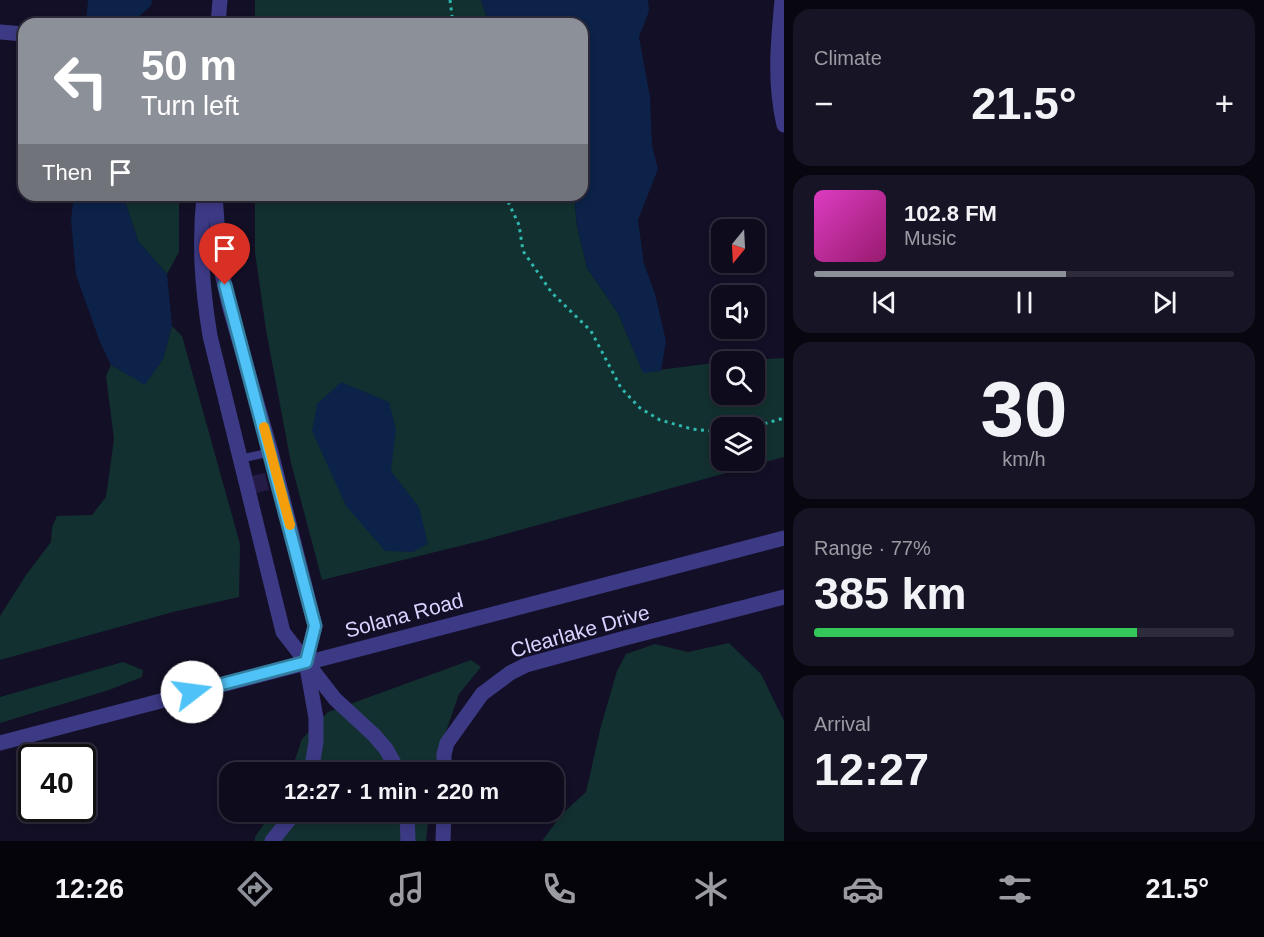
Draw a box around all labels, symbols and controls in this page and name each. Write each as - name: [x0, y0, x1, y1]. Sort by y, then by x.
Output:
- icon: left: [42, 42, 120, 120]
- text: 50 m: [141, 42, 237, 89]
- text: Climate: [814, 47, 882, 69]
- text: 21.5°: [971, 78, 1077, 129]
- text: −: [814, 85, 833, 122]
- text: +: [1215, 85, 1234, 122]
- text: Turn left: [141, 91, 239, 121]
- icon: arrive: [104, 156, 137, 189]
- text: Then: [42, 160, 92, 185]
- text: 102.8 FM: [904, 201, 997, 226]
- north arrow: [711, 219, 765, 273]
- map controls: [711, 219, 765, 471]
- pin: [199, 223, 250, 285]
- text: Music: [904, 227, 956, 249]
- icon: arrive: [208, 232, 241, 265]
- button: sound: [711, 285, 765, 339]
- icon: previous: [868, 286, 901, 319]
- icon: pause: [1008, 286, 1041, 319]
- icon: next: [1148, 286, 1181, 319]
- button: search: [711, 351, 765, 405]
- text: 30: [981, 365, 1067, 453]
- button: layers: [711, 417, 765, 471]
- text: km/h: [1002, 448, 1046, 470]
- text: Range · 77%: [814, 537, 931, 559]
- text: 385 km: [814, 568, 967, 619]
- street label: Solana Road: [342, 588, 466, 642]
- street label: Clearlake Drive: [508, 600, 652, 662]
- position arrow: [160, 660, 224, 724]
- text: Arrival: [814, 713, 871, 735]
- speed limit sign: 40: [18, 744, 96, 822]
- text: 12:27: [814, 744, 929, 795]
- text: 12:27 · 1 min · 220 m: [284, 779, 499, 804]
- icon: directions: [234, 868, 276, 910]
- icon: music: [386, 868, 428, 910]
- icon: phone: [538, 868, 580, 910]
- icon: climate: [690, 868, 732, 910]
- icon: car: [842, 868, 884, 910]
- icon: filters: [994, 868, 1036, 910]
- text: 12:26: [55, 874, 124, 904]
- text: 21.5°: [1146, 874, 1209, 904]

